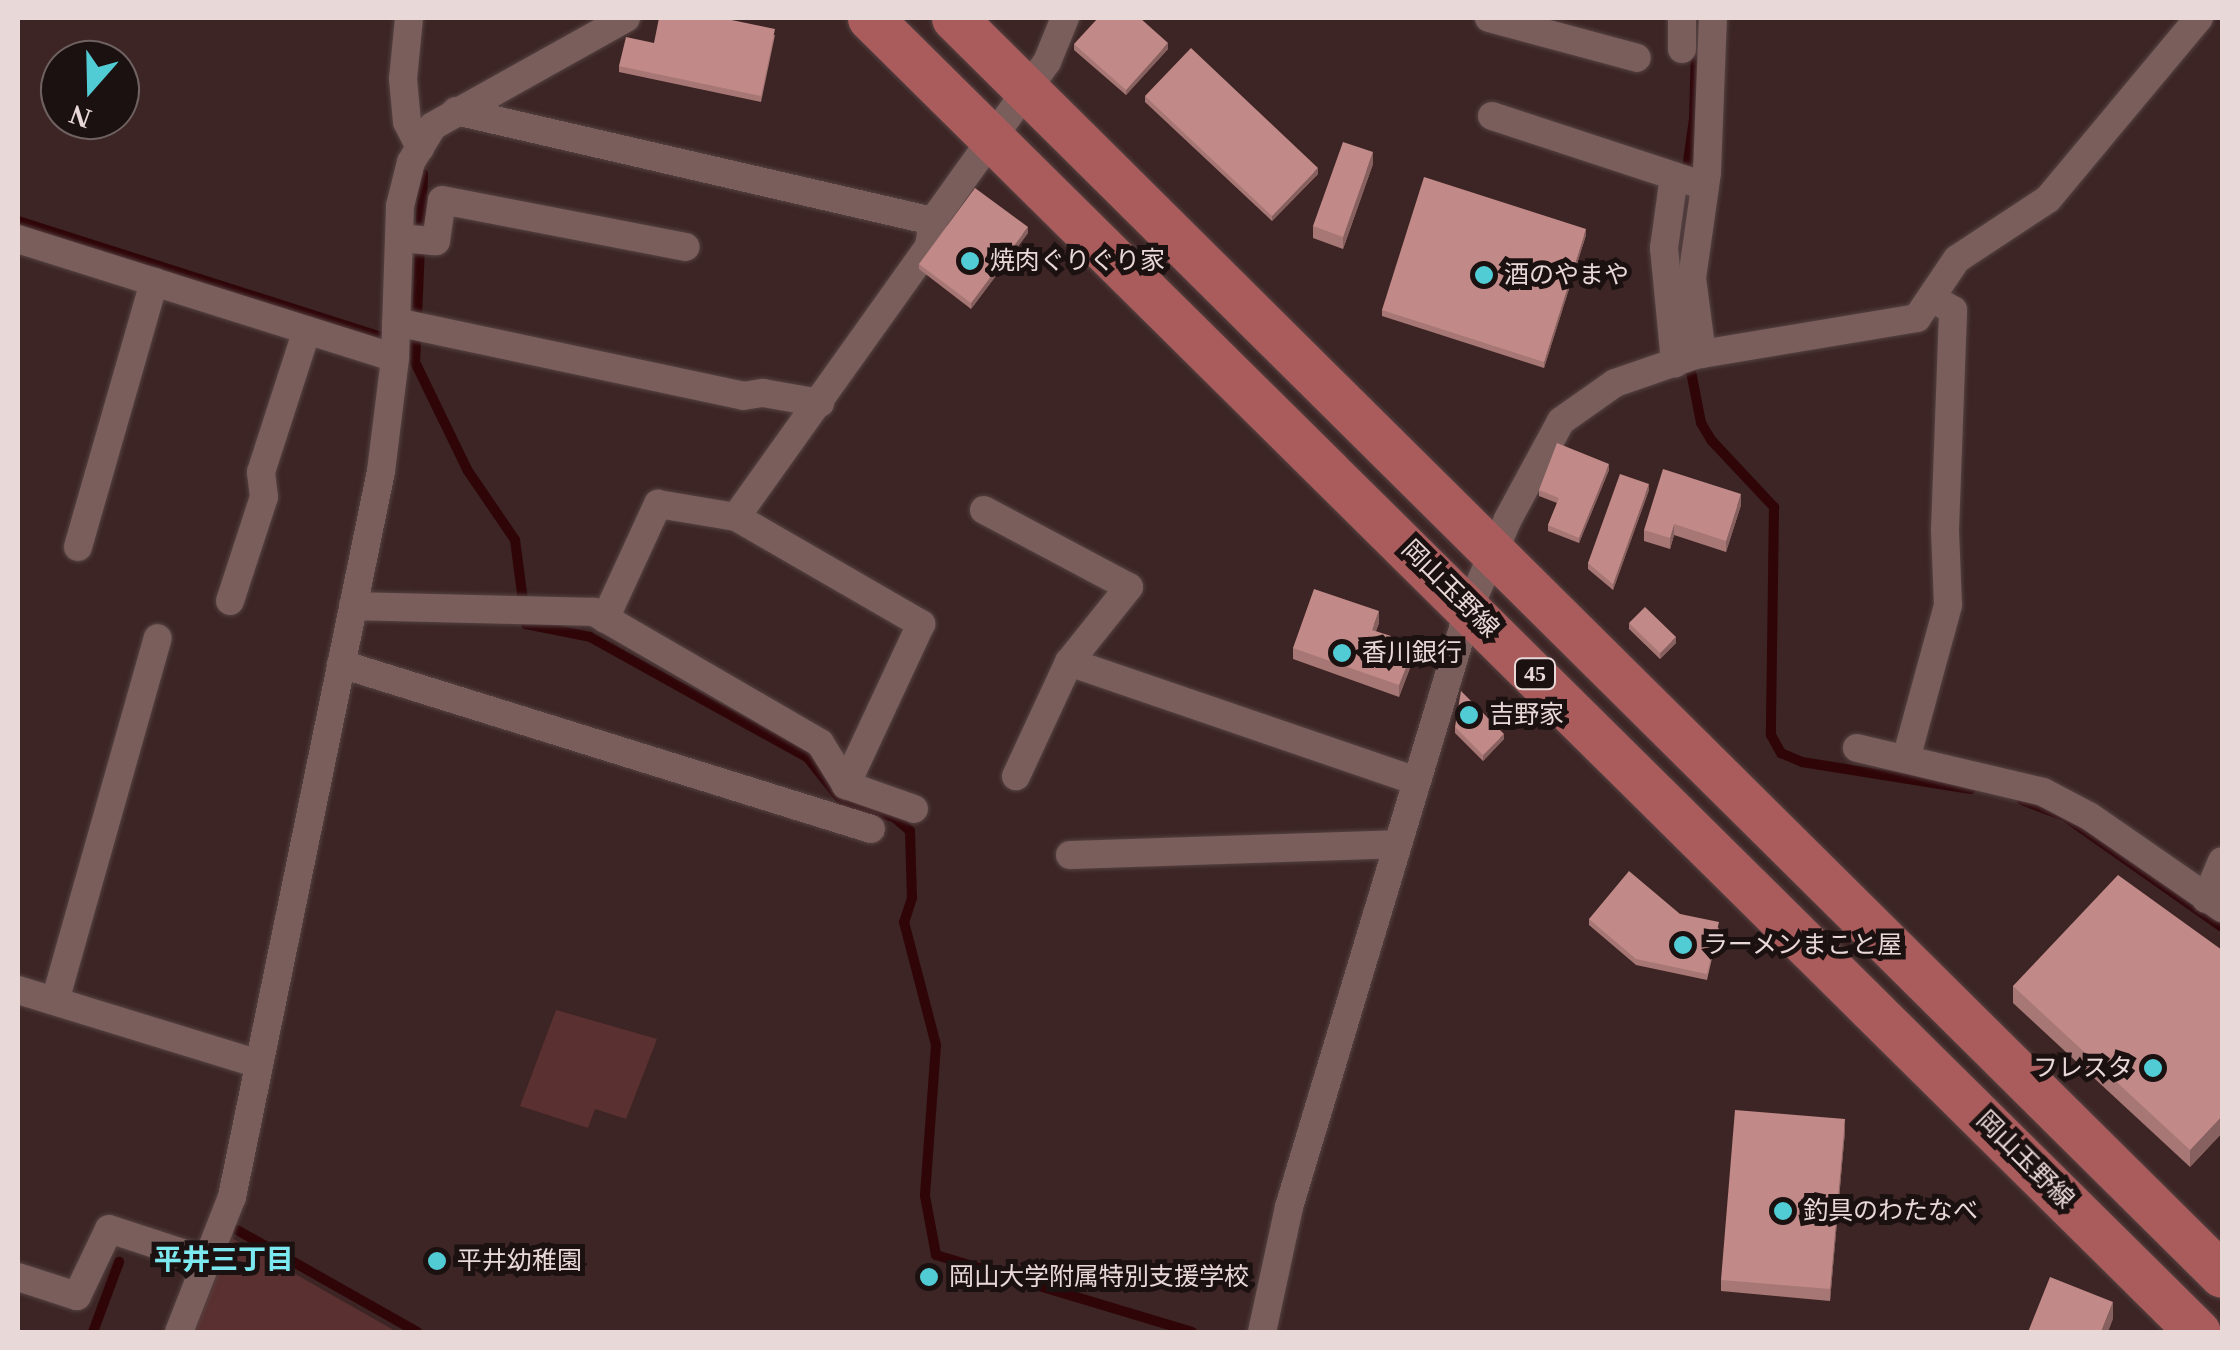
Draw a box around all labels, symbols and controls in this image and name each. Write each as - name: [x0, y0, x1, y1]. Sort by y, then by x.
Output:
- north arrow: [40, 40, 140, 140]
- text: N: [65, 99, 95, 135]
- place label: 焼肉ぐりぐり家: [990, 246, 1165, 276]
- marker: 焼肉ぐりぐり家: [959, 250, 981, 272]
- place label: 酒のやまや: [1504, 260, 1629, 290]
- marker: 酒のやまや: [1473, 264, 1495, 286]
- street label: 岡山玉野線: [1395, 534, 1505, 644]
- place label: 香川銀行: [1362, 638, 1462, 668]
- marker: 香川銀行: [1331, 642, 1353, 664]
- road number: 45: [1512, 657, 1558, 691]
- place label: 吉野家: [1489, 700, 1564, 730]
- marker: 吉野家: [1458, 704, 1480, 726]
- place label: ラーメンまこと屋: [1703, 930, 1903, 960]
- marker: ラーメンまこと屋: [1672, 934, 1694, 956]
- place label: フレスタ: [2033, 1053, 2133, 1083]
- marker: フレスタ: [2142, 1057, 2164, 1079]
- street label: 岡山玉野線: [1970, 1105, 2080, 1215]
- place label: 釣具のわたなべ: [1803, 1196, 1978, 1226]
- marker: 釣具のわたなべ: [1772, 1200, 1794, 1222]
- district label: 平井三丁目: [154, 1243, 294, 1277]
- place label: 平井幼稚園: [457, 1246, 582, 1276]
- marker: 平井幼稚園: [426, 1250, 448, 1272]
- place label: 岡山大学附属特別支援学校: [949, 1262, 1249, 1292]
- marker: 岡山大学附属特別支援学校: [918, 1266, 940, 1288]

